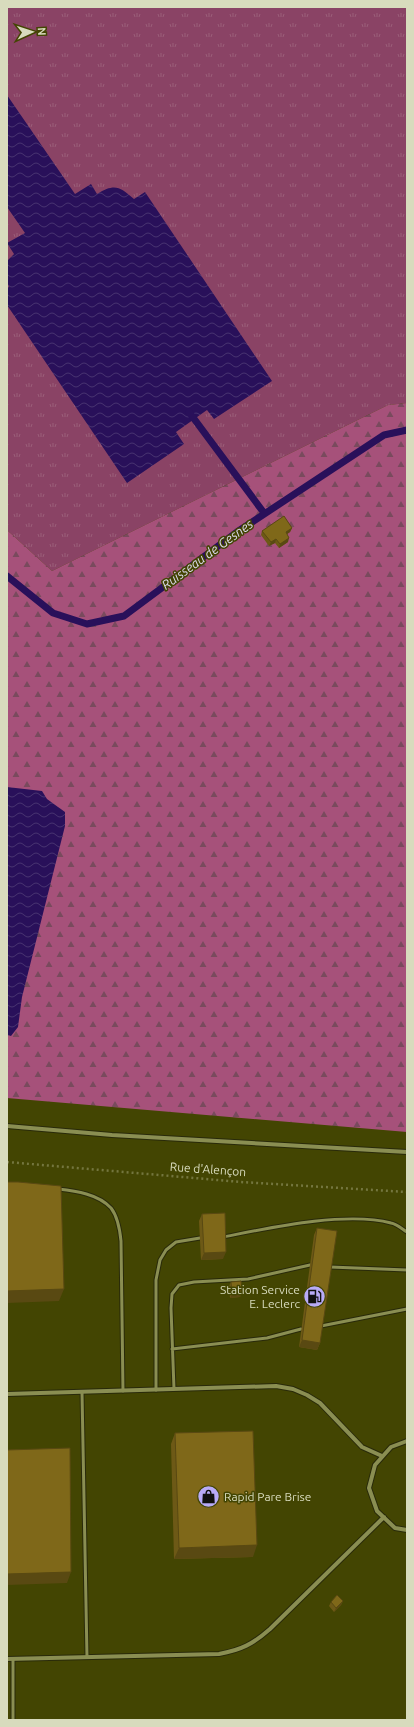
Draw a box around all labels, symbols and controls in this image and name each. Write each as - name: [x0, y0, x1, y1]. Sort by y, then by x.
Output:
- north arrow: [12, 12, 52, 52]
- text: N: [36, 27, 48, 36]
- water label: Ruisseau de Gesnes: [159, 516, 256, 592]
- street label: Rue d'Alençon: [169, 1160, 247, 1178]
- place label: Station Service E. Leclerc: [220, 1283, 300, 1310]
- fuel station icon: Station Service E. Leclerc: [302, 1283, 328, 1309]
- shop icon: Rapid Pare Brise: [196, 1483, 222, 1509]
- place label: Rapid Pare Brise: [224, 1490, 311, 1503]

